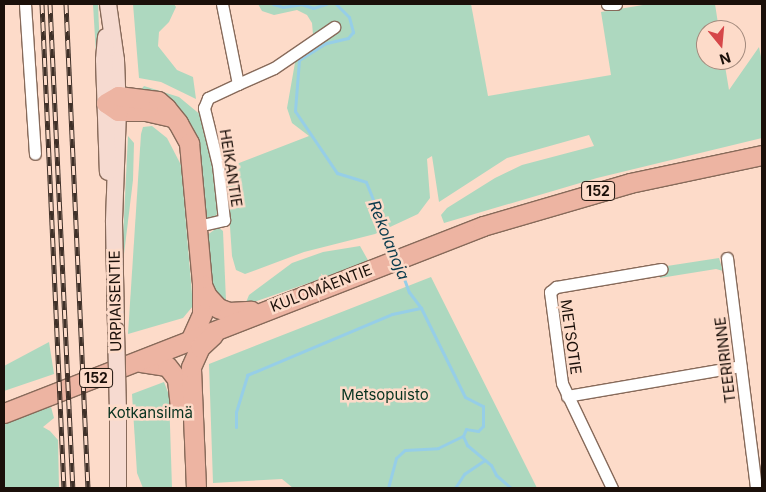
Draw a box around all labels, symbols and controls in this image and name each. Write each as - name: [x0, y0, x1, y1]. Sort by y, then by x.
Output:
- north arrow: [696, 20, 746, 70]
- text: N: [718, 49, 733, 69]
- street label: HEIKANTIE: [216, 128, 246, 208]
- road number: 152: [580, 180, 616, 202]
- water label: Rekolanoja: [364, 198, 414, 282]
- street label: URPIAISENTIE: [105, 250, 125, 352]
- street label: KULOMÄENTIE: [267, 260, 375, 316]
- street label: METSOTIE: [557, 298, 585, 376]
- street label: TEERIRINNE: [711, 316, 739, 404]
- road number: 152: [78, 366, 114, 389]
- park label: Metsopuisto: [341, 386, 429, 404]
- park label: Kotkansilmä: [107, 404, 193, 422]

